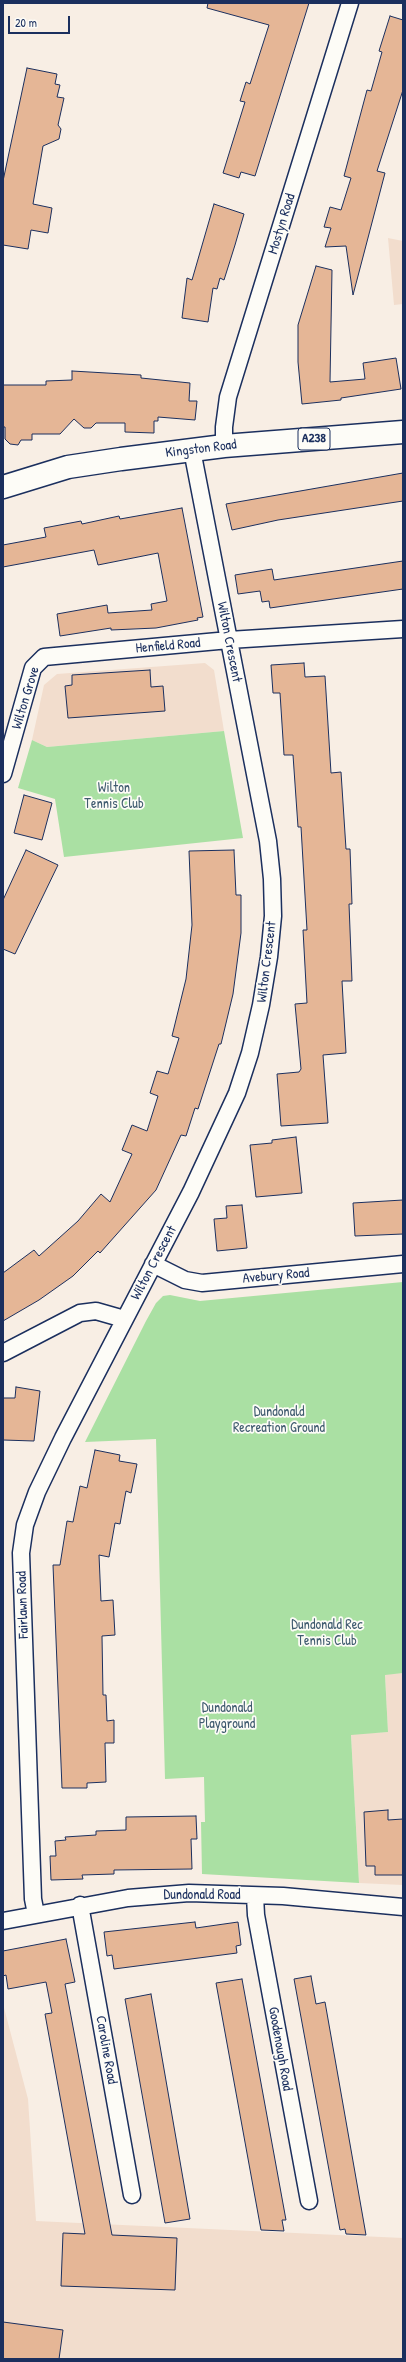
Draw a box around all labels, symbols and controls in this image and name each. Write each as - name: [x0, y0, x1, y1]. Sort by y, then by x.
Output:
- scale bar: [10, 8, 72, 34]
- text: 20 m: [15, 14, 37, 31]
- street label: Mostyn Road: [265, 192, 299, 256]
- road number: A238: [298, 428, 330, 450]
- street label: Kingston Road: [165, 436, 237, 462]
- street label: Wilton Crescent: [213, 600, 245, 684]
- street label: Henfield Road: [135, 635, 201, 657]
- street label: Wilton Grove: [9, 665, 43, 731]
- park label: Wilton Tennis Club: [84, 780, 144, 812]
- street label: Wilton Crescent: [254, 920, 280, 1004]
- street label: Wilton Crescent: [127, 1223, 181, 1303]
- street label: Avebury Road: [242, 1265, 310, 1287]
- park label: Dundonald Recreation Ground: [233, 1404, 325, 1436]
- street label: Fairlawn Road: [13, 1571, 33, 1639]
- park label: Dundonald Rec Tennis Club: [291, 1617, 363, 1650]
- park label: Dundonald Playground: [199, 1700, 255, 1732]
- street label: Dundonald Road: [164, 1887, 240, 1903]
- street label: Goodenough Road: [264, 2006, 296, 2092]
- street label: Caroline Road: [92, 2015, 120, 2085]

